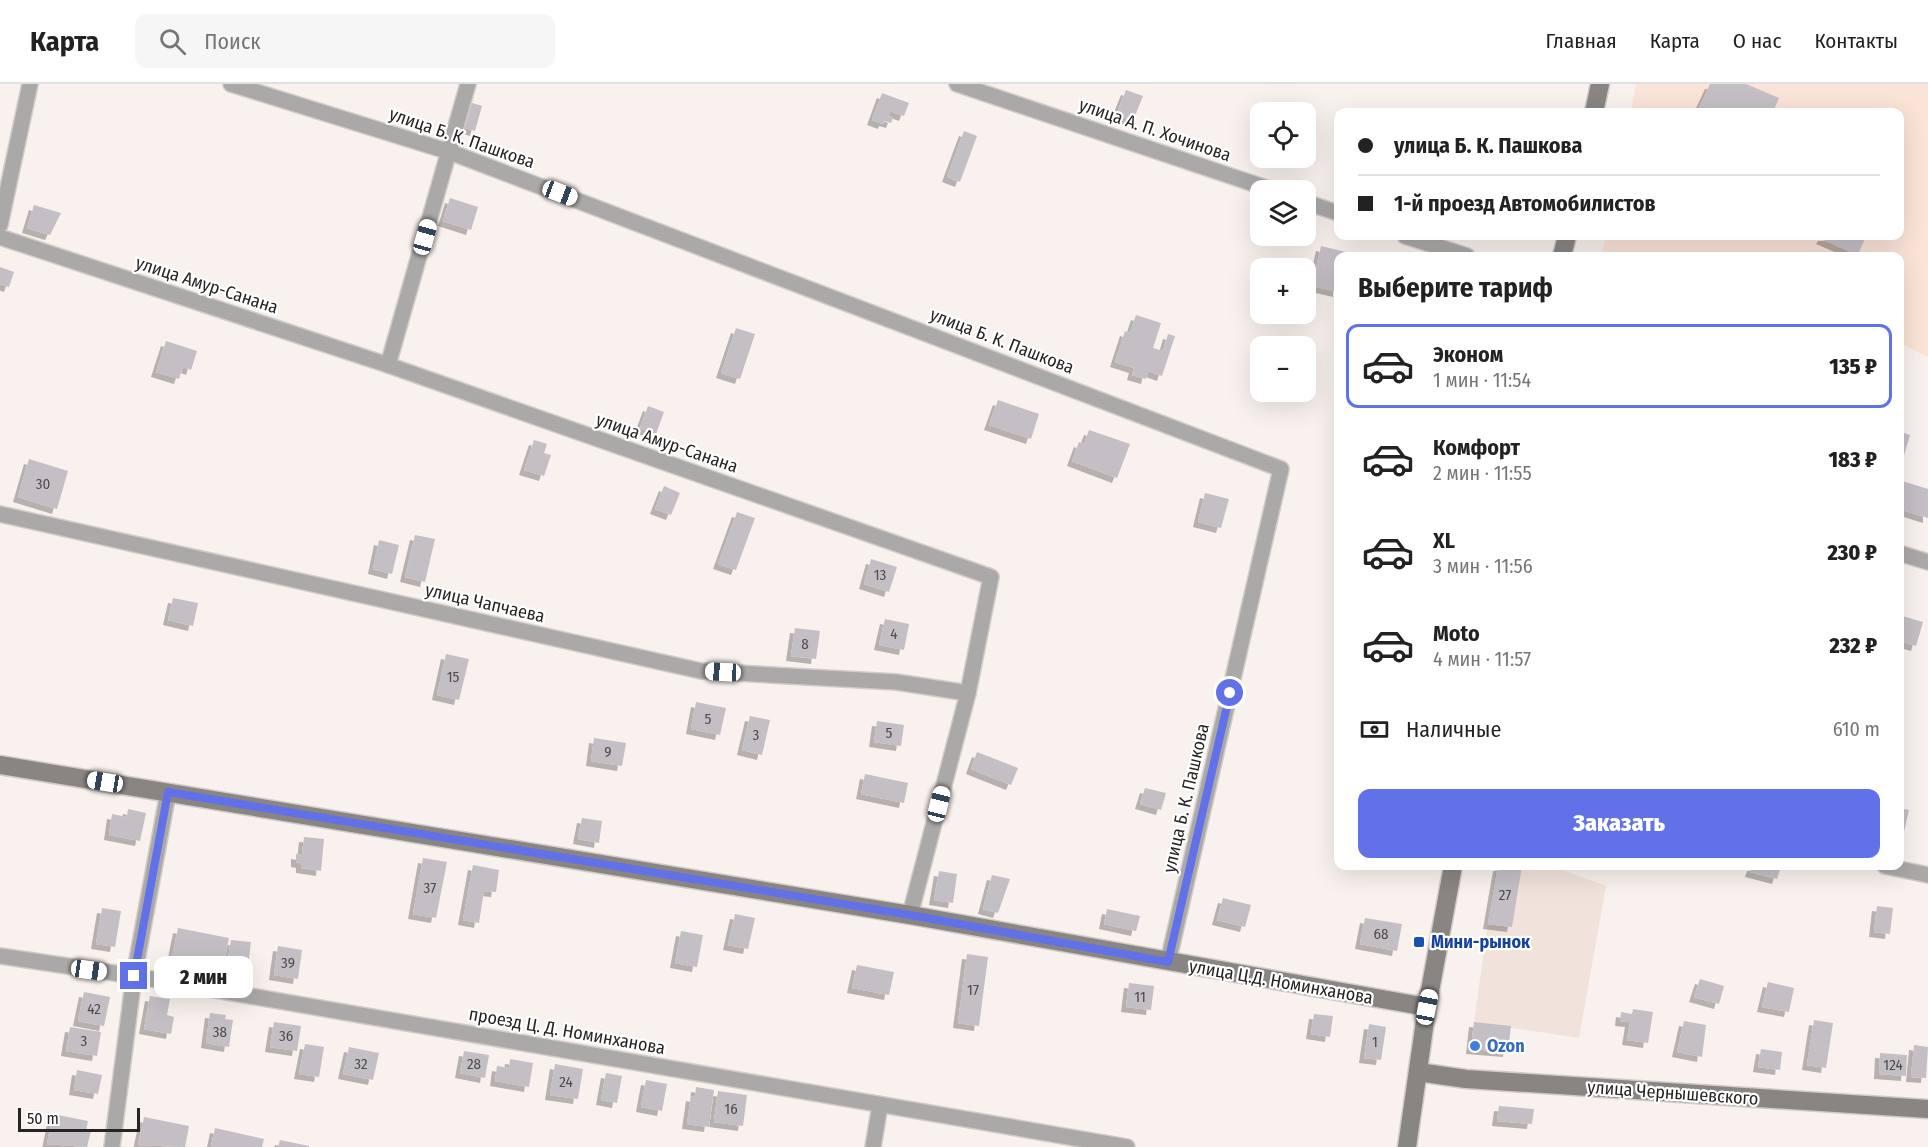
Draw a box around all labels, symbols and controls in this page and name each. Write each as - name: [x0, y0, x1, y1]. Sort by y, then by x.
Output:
- search box: [135, 14, 555, 68]
- text: Карта: [30, 25, 99, 58]
- icon: search: [156, 25, 189, 58]
- text: Поиск: [204, 28, 261, 55]
- text: Главная: [1546, 28, 1617, 54]
- text: Карта: [1650, 28, 1700, 54]
- text: О нас: [1733, 28, 1781, 54]
- text: Контакты: [1814, 28, 1898, 54]
- street label: улица А. П. Хочинова: [1076, 94, 1234, 166]
- map controls: [1250, 102, 1316, 402]
- button: locate: [1250, 102, 1316, 168]
- street label: улица Б. К. Пашкова: [386, 103, 538, 173]
- text: улица Б. К. Пашкова: [1394, 132, 1582, 159]
- car: [540, 178, 580, 208]
- button: layers: [1250, 180, 1316, 246]
- text: 1-й проезд Автомобилистов: [1394, 190, 1656, 217]
- car: [411, 217, 439, 257]
- street label: улица Амур-Санана: [133, 252, 281, 318]
- button: +: [1250, 258, 1316, 324]
- text: Выберите тариф: [1358, 272, 1553, 304]
- street label: улица Б. К. Пашкова: [927, 303, 1077, 379]
- button: −: [1250, 336, 1316, 402]
- icon: car: [1361, 339, 1415, 393]
- text: Эконом: [1433, 341, 1503, 368]
- text: 135 ₽: [1829, 353, 1877, 380]
- text: 1 мин · 11:54: [1433, 368, 1531, 392]
- street label: улица Амур-Санана: [593, 408, 741, 478]
- icon: car: [1361, 432, 1415, 486]
- text: Комфорт: [1433, 434, 1520, 461]
- text: 183 ₽: [1829, 446, 1877, 473]
- text: 2 мин · 11:55: [1433, 461, 1532, 485]
- house number: 30: [36, 475, 50, 493]
- icon: car: [1361, 525, 1415, 579]
- text: XL: [1433, 527, 1455, 554]
- text: 230 ₽: [1827, 539, 1877, 566]
- text: 3 мин · 11:56: [1433, 554, 1533, 578]
- house number: 13: [874, 566, 887, 584]
- street label: улица Чапчаева: [423, 579, 547, 627]
- icon: car: [1361, 618, 1415, 672]
- text: Moto: [1433, 620, 1480, 647]
- house number: 4: [890, 625, 898, 643]
- text: 232 ₽: [1829, 632, 1877, 659]
- house number: 8: [801, 635, 809, 653]
- text: 4 мин · 11:57: [1433, 647, 1531, 671]
- car: [705, 662, 741, 682]
- house number: 15: [447, 668, 459, 686]
- route start: [1216, 679, 1243, 706]
- house number: 5: [705, 710, 712, 728]
- icon: cash: [1358, 713, 1391, 746]
- text: Наличные: [1406, 716, 1501, 743]
- text: 610 m: [1833, 717, 1880, 741]
- street label: улица Б. К. Пашкова: [1158, 721, 1214, 875]
- house number: 5: [886, 724, 893, 742]
- house number: 3: [753, 726, 760, 744]
- house number: 9: [604, 743, 612, 761]
- car: [86, 770, 124, 794]
- car: [926, 784, 952, 824]
- button: Заказать: [1358, 789, 1880, 858]
- house number: 37: [424, 879, 436, 897]
- house number: 27: [1499, 886, 1511, 904]
- house number: 68: [1374, 925, 1388, 943]
- place label: Мини-рынок: [1431, 931, 1531, 953]
- marker: Мини-рынок: [1412, 935, 1426, 949]
- house number: 39: [281, 954, 295, 972]
- callout: 2 мин: [155, 955, 254, 997]
- street label: улица Ц.Д. Номинханова: [1187, 955, 1375, 1009]
- car: [70, 959, 108, 981]
- route end: [120, 962, 147, 989]
- text: 2 мин: [180, 965, 227, 989]
- house number: 17: [967, 981, 979, 999]
- house number: 11: [1134, 988, 1146, 1006]
- car: [1415, 988, 1439, 1026]
- house number: 42: [87, 1000, 101, 1018]
- street label: проезд Ц. Д. Номинханова: [467, 1003, 667, 1059]
- house number: 38: [213, 1023, 227, 1041]
- house number: 36: [279, 1027, 293, 1045]
- house number: 3: [81, 1032, 88, 1050]
- house number: 1: [1372, 1033, 1378, 1051]
- place label: Ozon: [1487, 1035, 1525, 1057]
- marker: Ozon: [1468, 1039, 1482, 1053]
- house number: 32: [354, 1055, 368, 1073]
- house number: 28: [467, 1055, 481, 1073]
- house number: 124: [1883, 1056, 1903, 1074]
- house number: 24: [559, 1073, 573, 1091]
- street label: улица Чернышевского: [1587, 1076, 1759, 1110]
- house number: 16: [724, 1100, 738, 1118]
- scale bar: [18, 1105, 140, 1132]
- text: 50 m: [27, 1109, 59, 1128]

